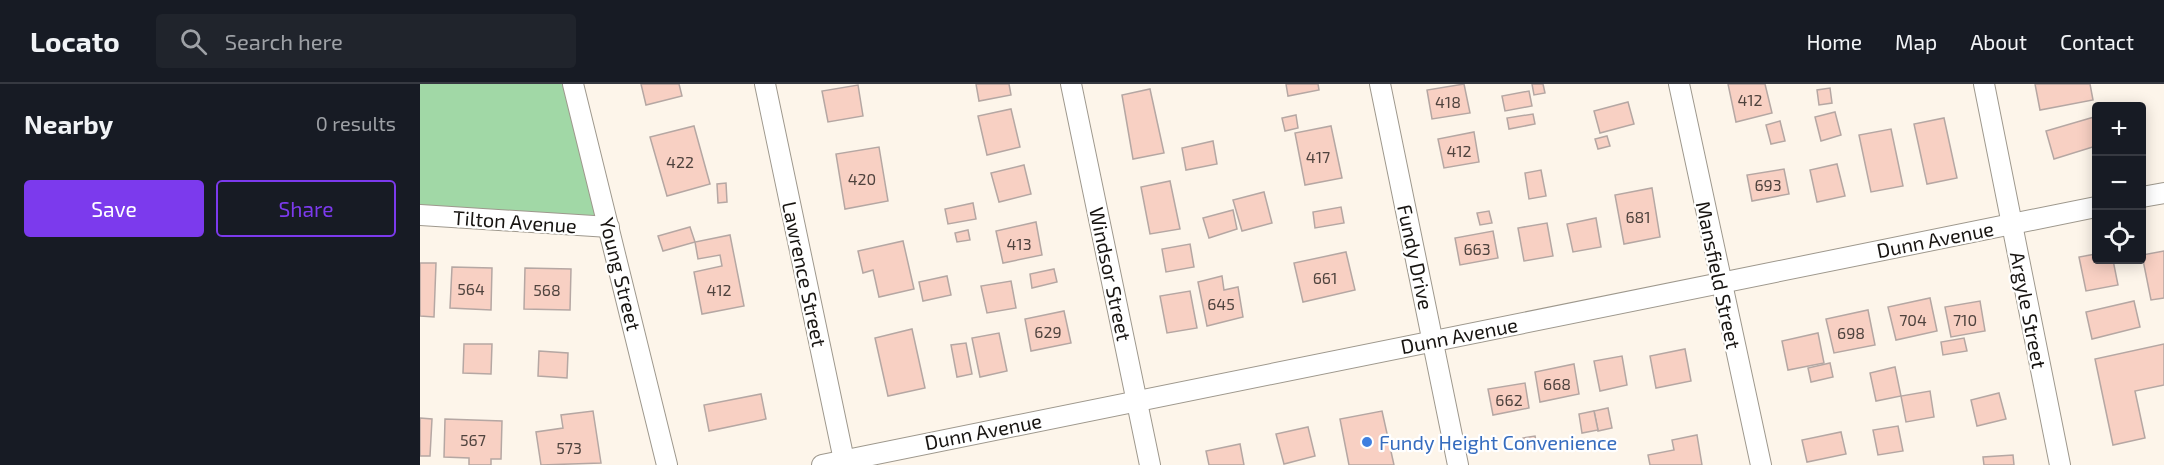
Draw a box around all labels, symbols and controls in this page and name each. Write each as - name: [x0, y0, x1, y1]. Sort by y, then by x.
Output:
- search box: [156, 14, 576, 68]
- text: Locato: [30, 24, 120, 58]
- icon: search: [177, 25, 210, 58]
- text: Search here: [225, 28, 343, 54]
- text: Home: [1806, 29, 1862, 54]
- text: Map: [1895, 29, 1937, 54]
- text: About: [1970, 29, 2027, 54]
- text: Contact: [2060, 29, 2134, 54]
- house number: 412: [1737, 90, 1763, 109]
- house number: 418: [1435, 92, 1461, 111]
- map controls: [2092, 102, 2146, 264]
- button: +: [2092, 102, 2146, 156]
- text: Nearby: [24, 108, 113, 139]
- text: 0 results: [316, 111, 396, 135]
- house number: 412: [1446, 141, 1472, 160]
- house number: 417: [1306, 147, 1330, 166]
- house number: 422: [666, 152, 694, 171]
- button: −: [2092, 156, 2146, 210]
- house number: 420: [848, 169, 876, 188]
- house number: 693: [1754, 175, 1782, 194]
- button: Save: [24, 180, 204, 237]
- button: Share: [216, 180, 396, 237]
- street label: Lawrence Street: [778, 199, 832, 349]
- street label: Mansfield Street: [1692, 199, 1746, 352]
- street label: Fundy Drive: [1393, 202, 1439, 312]
- street label: Tilton Avenue: [452, 205, 578, 237]
- street label: Windsor Street: [1085, 205, 1137, 343]
- house number: 681: [1625, 207, 1651, 226]
- button: locate: [2092, 210, 2146, 264]
- street label: Young Street: [595, 215, 647, 333]
- street label: Dunn Avenue: [1874, 216, 1996, 262]
- house number: 413: [1006, 234, 1032, 253]
- house number: 663: [1463, 239, 1491, 258]
- street label: Argyle Street: [2006, 249, 2052, 371]
- house number: 661: [1313, 268, 1337, 287]
- house number: 564: [457, 279, 485, 298]
- house number: 568: [533, 280, 561, 299]
- house number: 412: [706, 280, 732, 299]
- house number: 645: [1207, 294, 1235, 313]
- house number: 704: [1899, 310, 1927, 329]
- house number: 710: [1953, 310, 1977, 329]
- street label: Dunn Avenue: [1398, 312, 1520, 358]
- house number: 629: [1034, 322, 1062, 341]
- house number: 698: [1837, 323, 1865, 342]
- house number: 668: [1543, 374, 1571, 393]
- house number: 662: [1495, 390, 1523, 409]
- street label: Dunn Avenue: [922, 408, 1044, 454]
- house number: 567: [460, 430, 486, 449]
- place label: Fundy Height Convenience: [1379, 430, 1617, 454]
- marker: Fundy Height Convenience: [1360, 435, 1374, 449]
- house number: 573: [556, 438, 582, 457]

